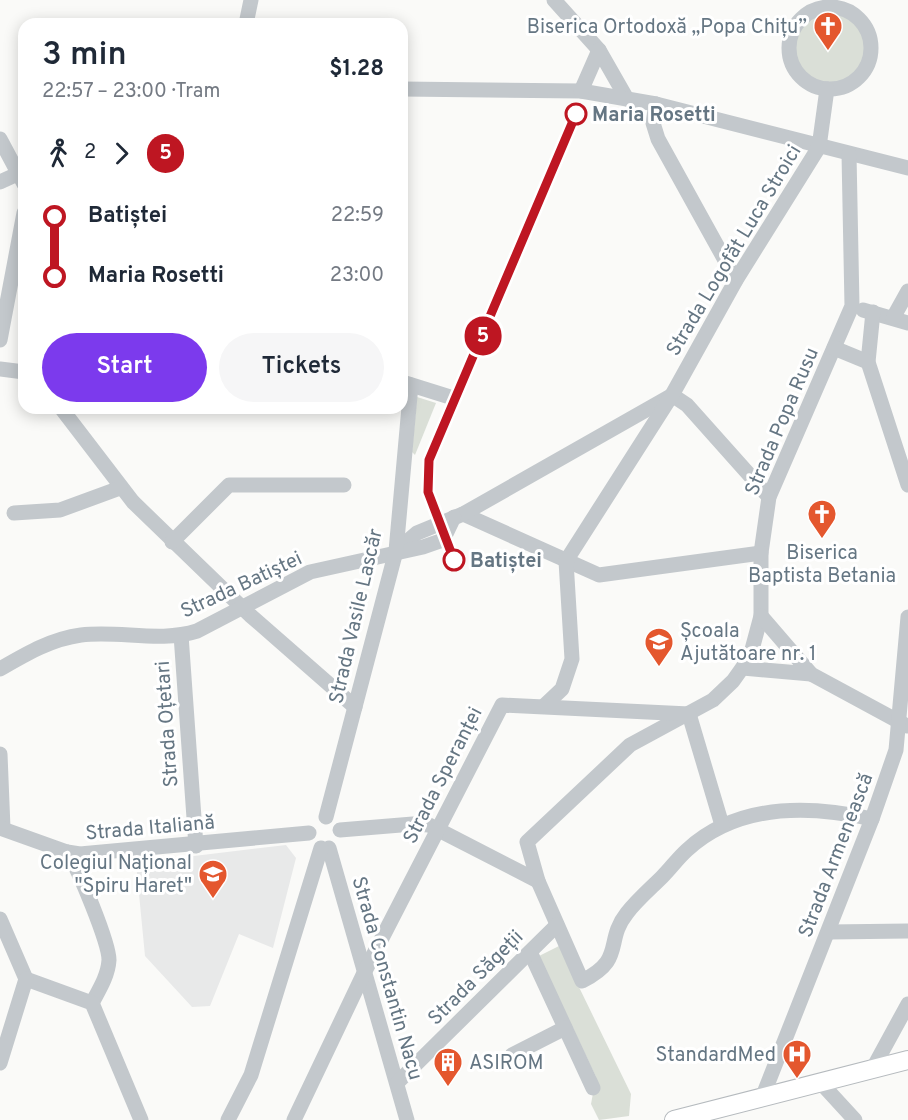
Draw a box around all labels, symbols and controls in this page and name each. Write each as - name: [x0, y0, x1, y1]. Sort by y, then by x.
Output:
- church icon: Biserica Ortodoxă „Popa Chițu”: [812, 10, 844, 52]
- place label: Biserica Ortodoxă „Popa Chițu”: [527, 15, 807, 41]
- text: 3 min: [42, 35, 127, 77]
- text: $1.28: [329, 56, 384, 83]
- text: 22:57 – 23:00 · Tram: [42, 79, 220, 105]
- marker: Maria Rosetti: [565, 103, 587, 125]
- place label: Maria Rosetti: [592, 103, 716, 129]
- icon: walk: [42, 137, 75, 170]
- icon: forward: [105, 137, 138, 170]
- text: 2: [84, 140, 96, 166]
- text: 5: [159, 140, 172, 167]
- street label: Strada Logofăt Luca Stroici: [661, 141, 808, 361]
- text: Batiștei: [88, 203, 167, 230]
- text: 22:59: [331, 203, 384, 229]
- text: Maria Rosetti: [88, 263, 224, 290]
- text: 23:00: [330, 263, 384, 289]
- line badge: 5: [464, 316, 502, 356]
- text: 5: [477, 323, 489, 350]
- button: Start: [42, 333, 207, 402]
- button: Tickets: [219, 333, 384, 402]
- street label: Strada Popa Rusu: [740, 344, 826, 500]
- church icon: Biserica Baptista Betania: [806, 498, 838, 540]
- street label: Strada Vasile Lascăr: [324, 526, 390, 706]
- place label: Biserica Baptista Betania: [748, 541, 896, 590]
- street label: Strada Batiștei: [177, 546, 307, 625]
- marker: Batiștei: [443, 549, 465, 571]
- place label: Batiștei: [470, 549, 542, 575]
- place label: Școala Ajutătoare nr. 1: [680, 619, 816, 668]
- school or university icon: Școala Ajutătoare nr. 1: [643, 626, 675, 668]
- street label: Strada Oțetari: [151, 660, 185, 788]
- street label: Strada Speranței: [398, 703, 489, 849]
- street label: Strada Armenească: [794, 770, 880, 942]
- street label: Strada Italiană: [84, 810, 216, 848]
- place label: Colegiul Național "Spiru Haret": [40, 851, 192, 900]
- school or university icon: Colegiul Național "Spiru Haret": [197, 858, 229, 900]
- street label: Strada Constantin Nacu: [345, 874, 428, 1083]
- street label: Strada Săgeții: [423, 925, 530, 1032]
- hospital icon: StandardMed: [781, 1038, 813, 1080]
- place label: StandardMed: [656, 1043, 776, 1069]
- building icon: ASIROM: [432, 1046, 464, 1088]
- place label: ASIROM: [469, 1051, 544, 1077]

